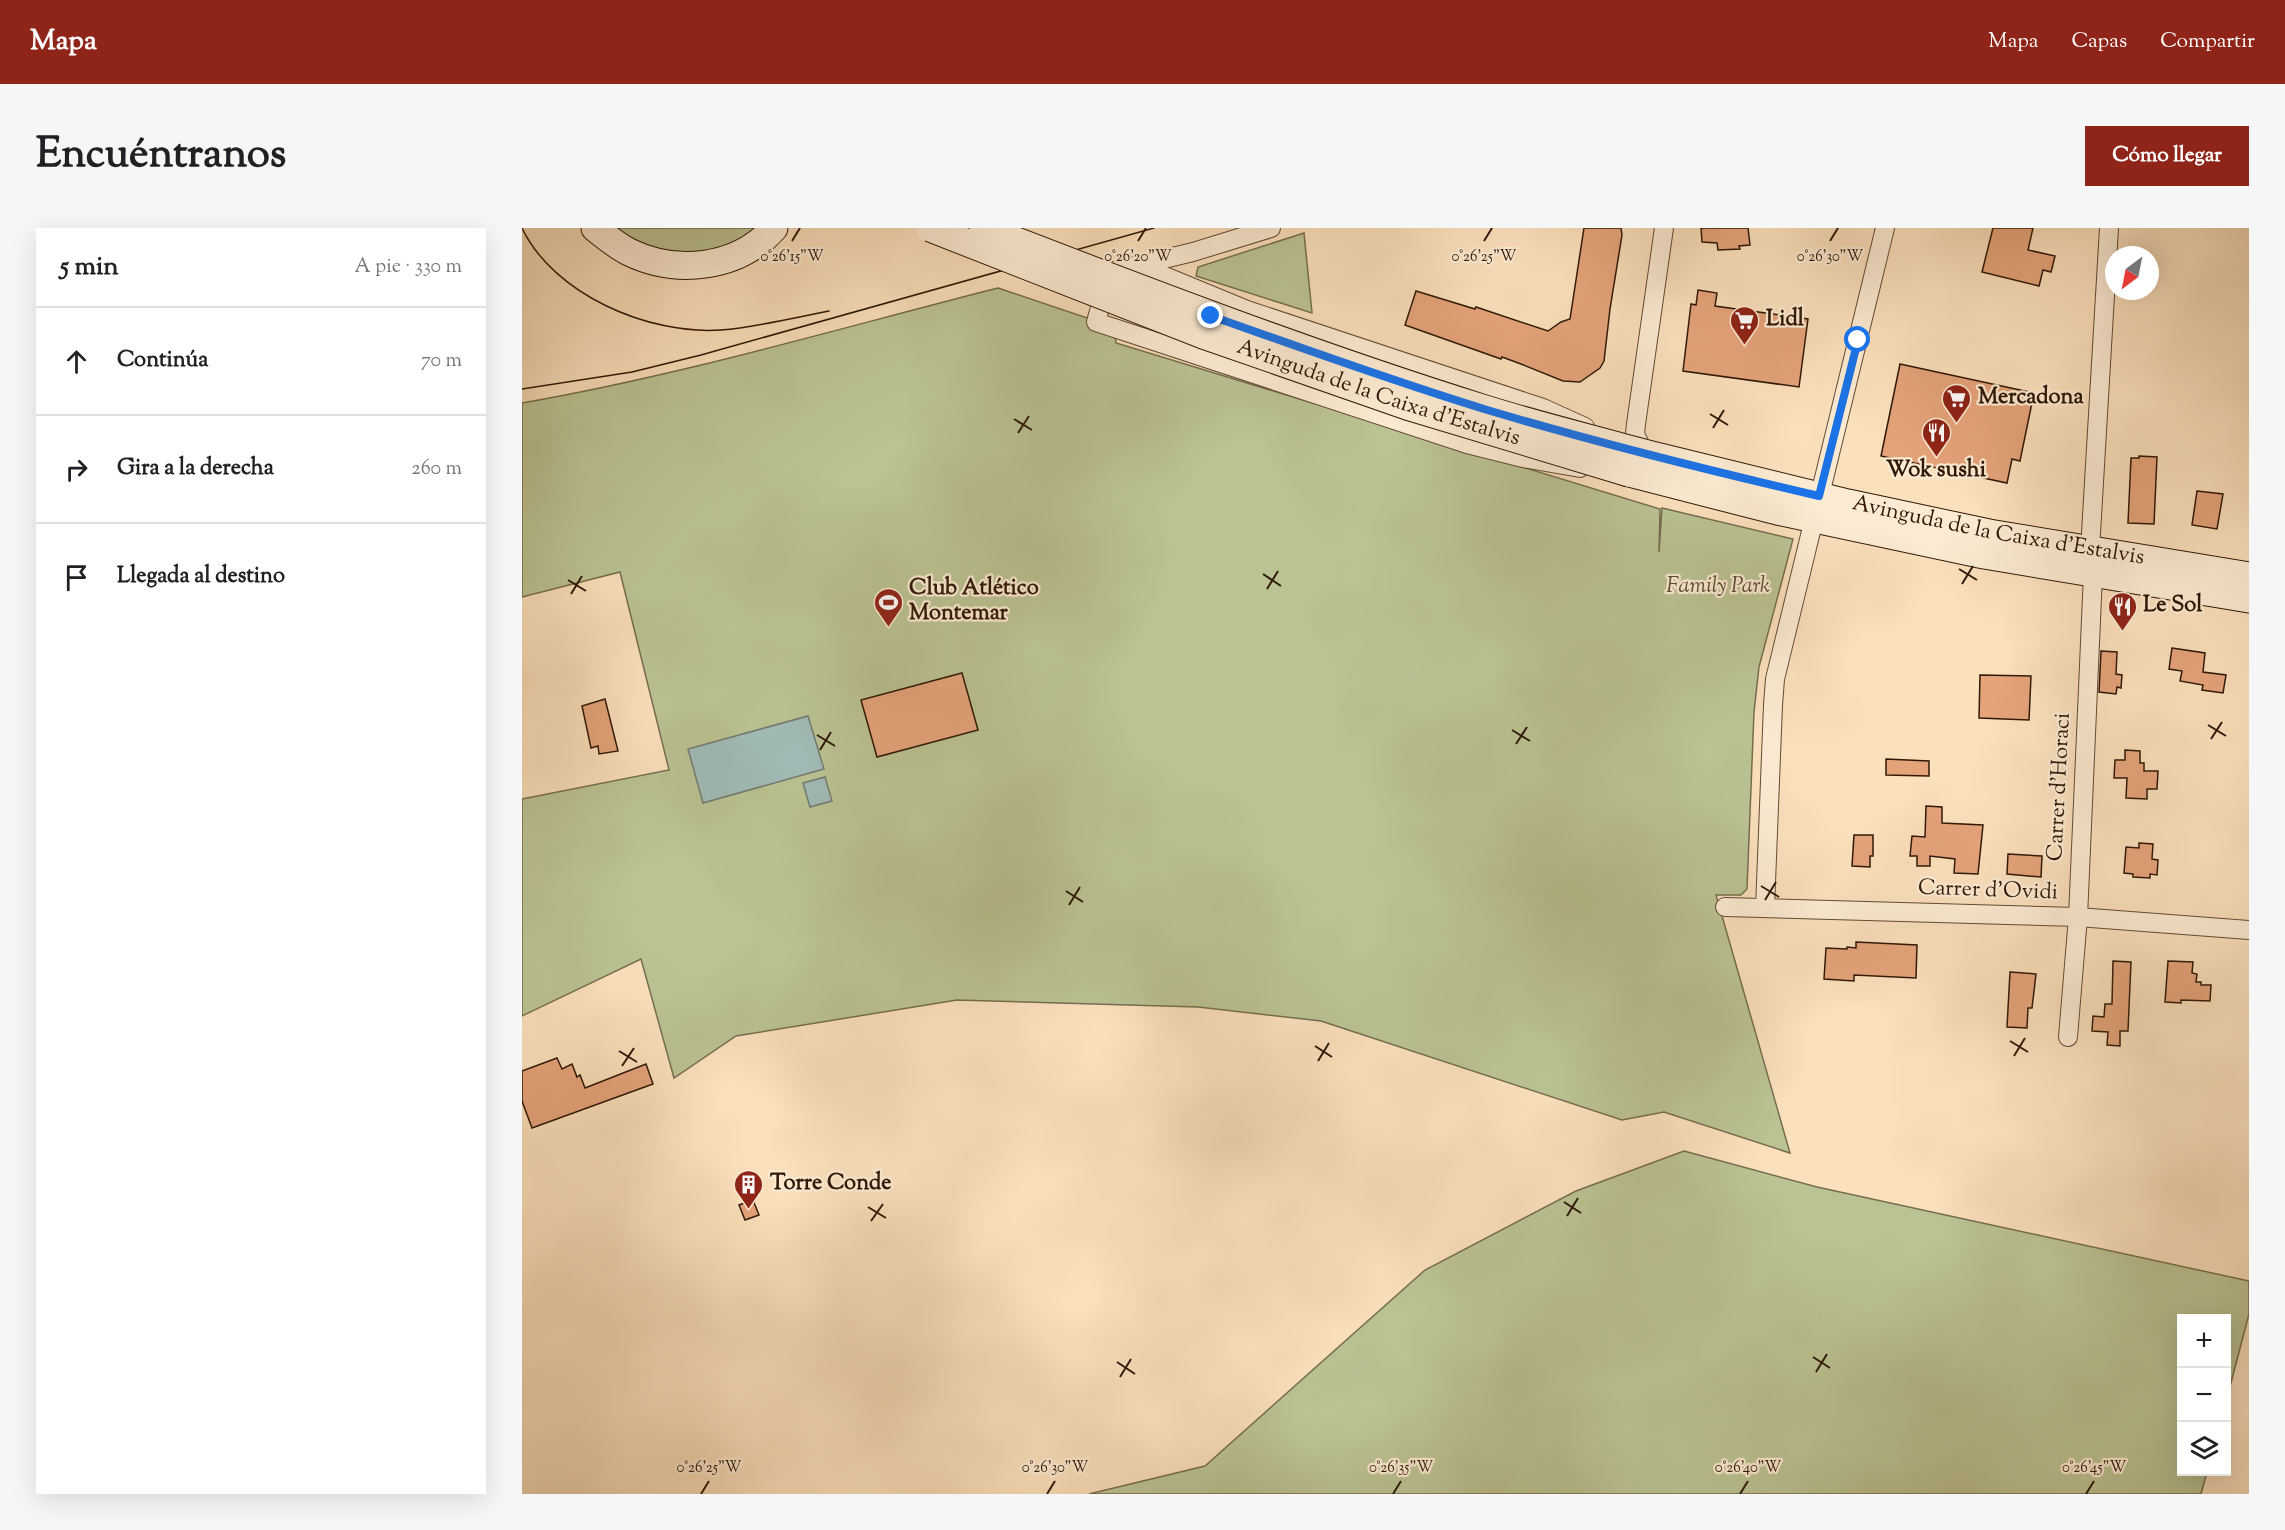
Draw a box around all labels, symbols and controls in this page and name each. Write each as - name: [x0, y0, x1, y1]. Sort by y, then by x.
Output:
- text: Mapa: [30, 22, 97, 62]
- text: Mapa: [1988, 27, 2038, 57]
- text: Capas: [2071, 27, 2127, 57]
- text: Compartir: [2160, 27, 2255, 57]
- text: Encuéntranos: [36, 126, 286, 186]
- button: Cómo llegar: [2085, 126, 2249, 186]
- north arrow: [2105, 246, 2159, 300]
- text: 0°26'15"W: [760, 247, 824, 268]
- text: 0°26'20"W: [1104, 247, 1172, 268]
- text: 0°26'25"W: [1452, 247, 1517, 268]
- text: 0°26'30"W: [1797, 247, 1864, 268]
- text: 5 min: [60, 249, 119, 286]
- text: A pie · 330 m: [355, 253, 462, 282]
- route end: [1197, 302, 1223, 328]
- supermarket icon: Lidl: [1729, 304, 1761, 346]
- place label: Lidl: [1766, 304, 1805, 336]
- route start: [1844, 326, 1870, 352]
- street label: Avinguda de la Caixa d'Estalvis: [1232, 332, 1524, 455]
- icon: ahead: [60, 345, 93, 378]
- text: Continúa: [117, 345, 208, 377]
- text: 70 m: [421, 347, 462, 376]
- supermarket icon: Mercadona: [1941, 382, 1973, 424]
- place label: Mercadona: [1978, 382, 2084, 414]
- restaurant icon: Wok sushi: [1920, 416, 1952, 458]
- icon: right: [60, 453, 93, 486]
- text: Gira a la derecha: [117, 453, 274, 485]
- text: 260 m: [411, 455, 462, 484]
- place label: Wok sushi: [1886, 455, 1987, 487]
- street label: Avinguda de la Caixa d'Estalvis: [1849, 488, 2147, 574]
- icon: arrive: [60, 561, 93, 594]
- text: Llegada al destino: [117, 561, 285, 593]
- park label: Family Park: [1666, 571, 1770, 603]
- place label: Club Atlético Montemar: [909, 573, 1039, 630]
- sports icon: Club Atlético Montemar: [872, 586, 904, 628]
- restaurant icon: Le Sol: [2106, 590, 2138, 632]
- place label: Le Sol: [2143, 590, 2203, 622]
- street label: Carrer d'Horaci: [2040, 712, 2080, 862]
- street label: Carrer d'Ovidi: [1917, 873, 2059, 909]
- building icon: Torre Conde: [733, 1168, 765, 1210]
- place label: Torre Conde: [770, 1168, 891, 1200]
- map controls: [2177, 1314, 2231, 1476]
- button: +: [2177, 1314, 2231, 1368]
- button: −: [2177, 1368, 2231, 1422]
- button: layers: [2177, 1422, 2231, 1476]
- text: 0°26'25"W: [677, 1458, 742, 1479]
- text: 0°26'30"W: [1022, 1458, 1089, 1479]
- text: 0°26'35"W: [1369, 1458, 1433, 1479]
- text: 0°26'40"W: [1715, 1458, 1782, 1479]
- text: 0°26'45"W: [2062, 1458, 2126, 1479]

